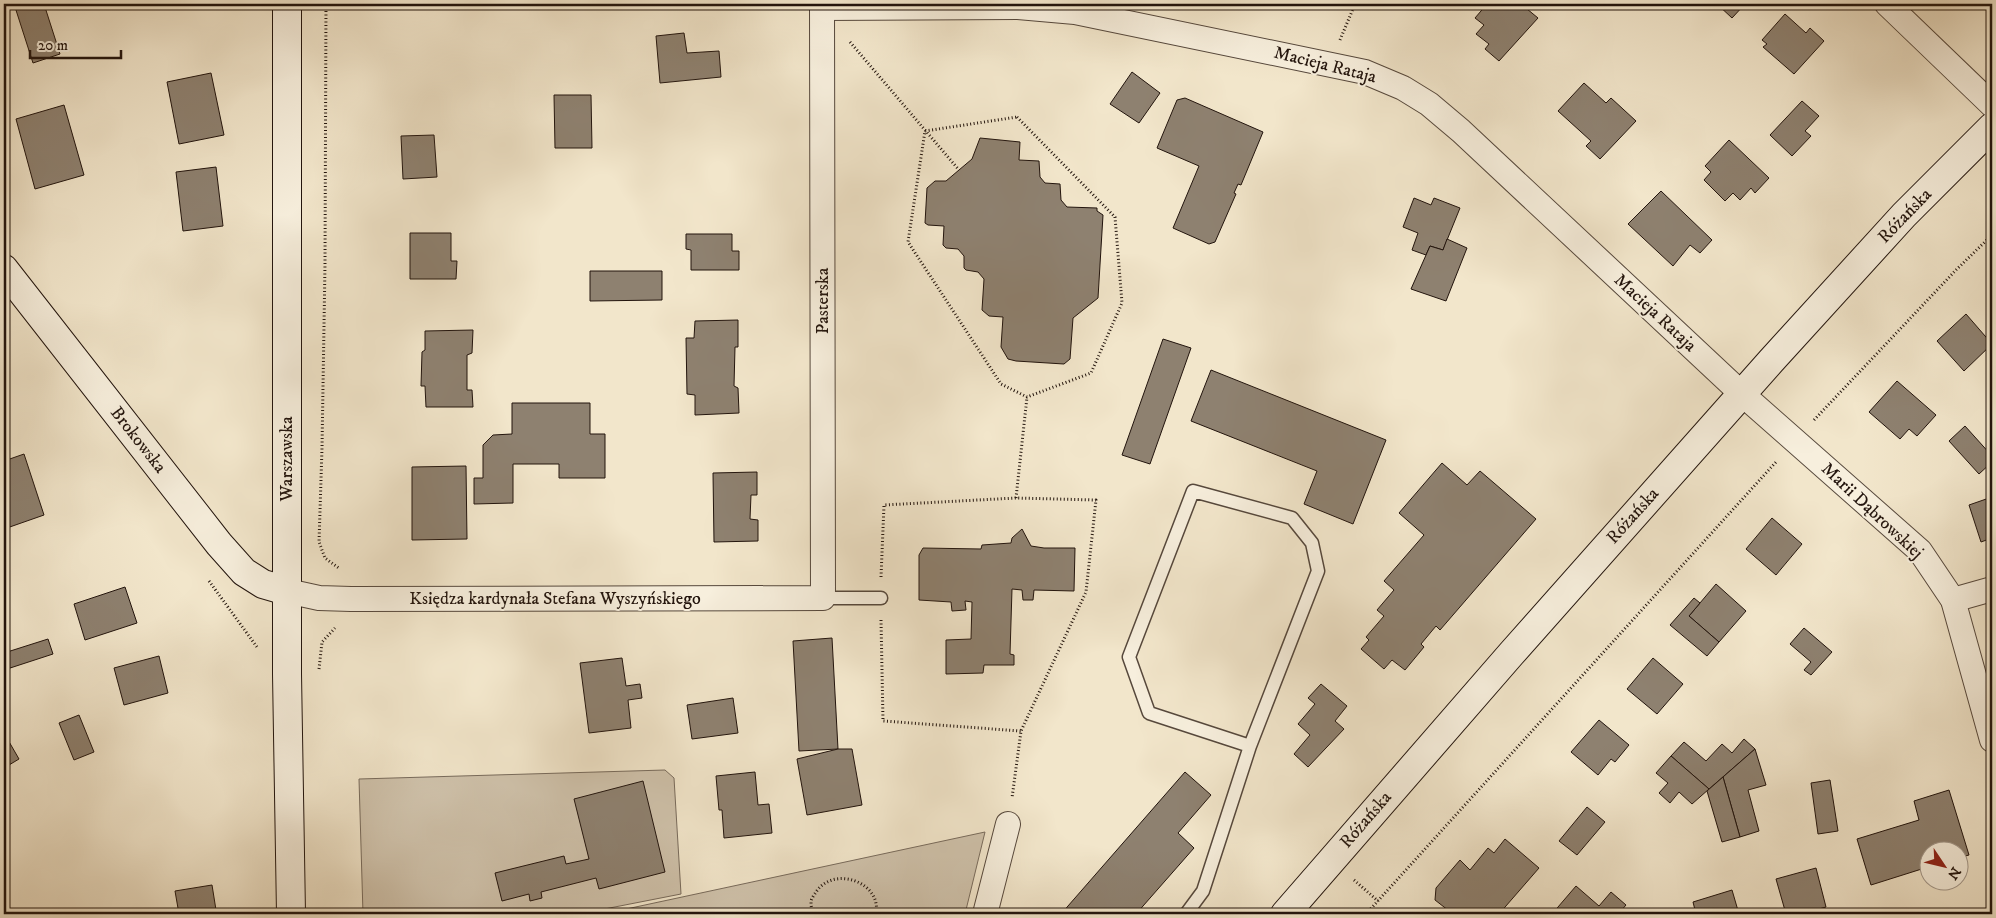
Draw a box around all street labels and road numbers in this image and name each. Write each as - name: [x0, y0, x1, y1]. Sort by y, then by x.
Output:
- street label: Macieja Rataja: [1271, 42, 1379, 88]
- street label: Różańska: [1873, 184, 1937, 248]
- street label: Pasterska: [812, 267, 834, 334]
- street label: Macieja Rataja: [1609, 269, 1701, 357]
- street label: Brokowska: [105, 402, 171, 478]
- street label: Warszawska: [276, 416, 298, 503]
- street label: Marii Dąbrowskiej: [1816, 458, 1928, 564]
- street label: Różańska: [1602, 483, 1664, 549]
- street label: Księdza kardynała Stefana Wyszyńskiego: [409, 588, 701, 610]
- street label: Różańska: [1335, 787, 1397, 853]

